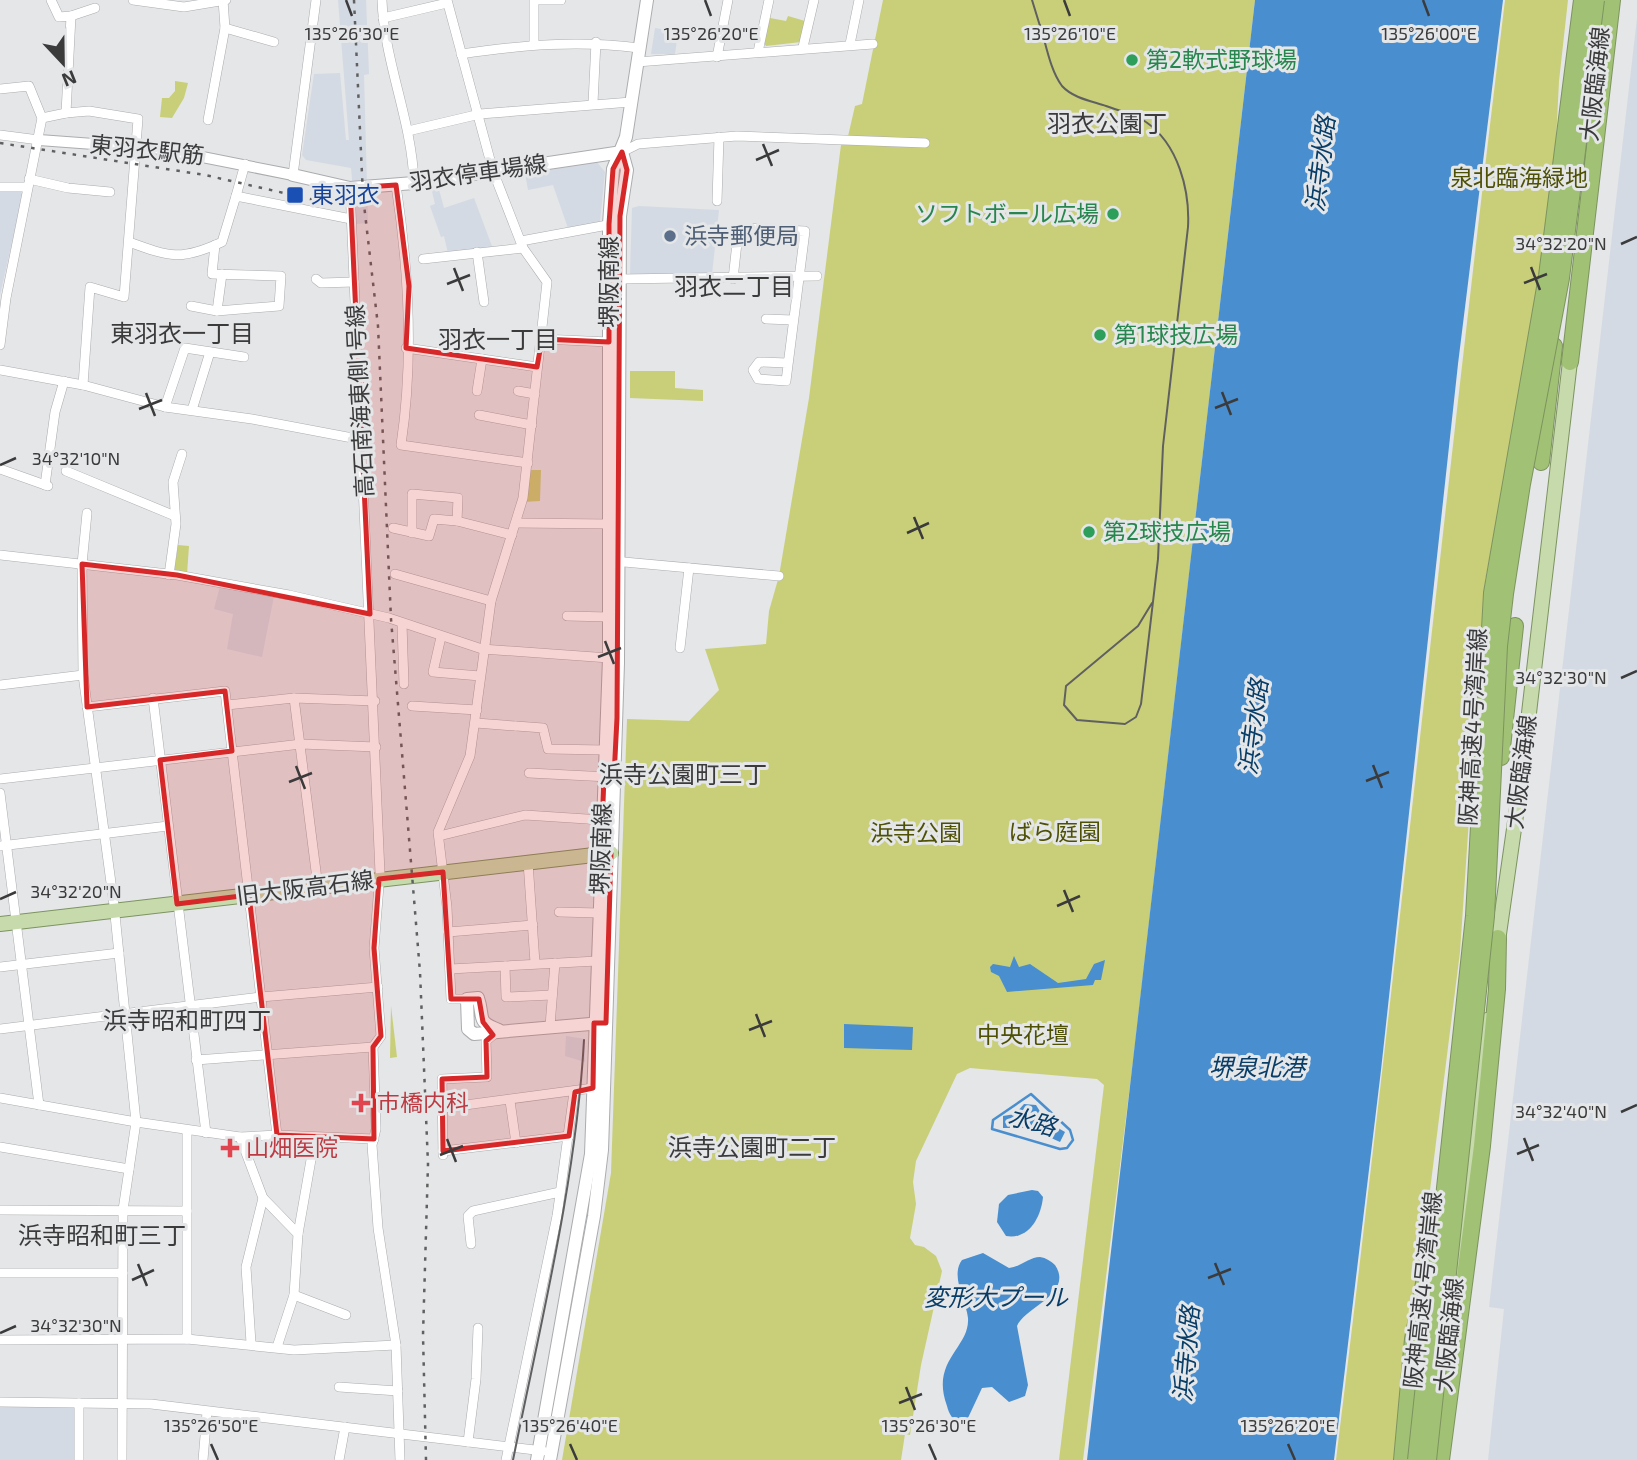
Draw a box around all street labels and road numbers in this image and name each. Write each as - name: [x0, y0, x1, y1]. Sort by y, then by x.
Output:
- street label: 大阪臨海線: [1574, 25, 1614, 143]
- street label: 東羽衣駅筋: [88, 129, 206, 169]
- street label: 羽衣停車場線: [408, 149, 548, 195]
- street label: 堺阪南線: [594, 236, 622, 328]
- street label: 高石南海東側1号線: [340, 304, 378, 498]
- street label: 阪神高速4号湾岸線: [1453, 627, 1491, 827]
- street label: 大阪臨海線: [1499, 713, 1541, 831]
- street label: 堺阪南線: [584, 803, 616, 895]
- street label: 旧大阪高石線: [235, 865, 375, 909]
- street label: 阪神高速4号湾岸線: [1398, 1190, 1446, 1390]
- street label: 大阪臨海線: [1428, 1276, 1468, 1394]

